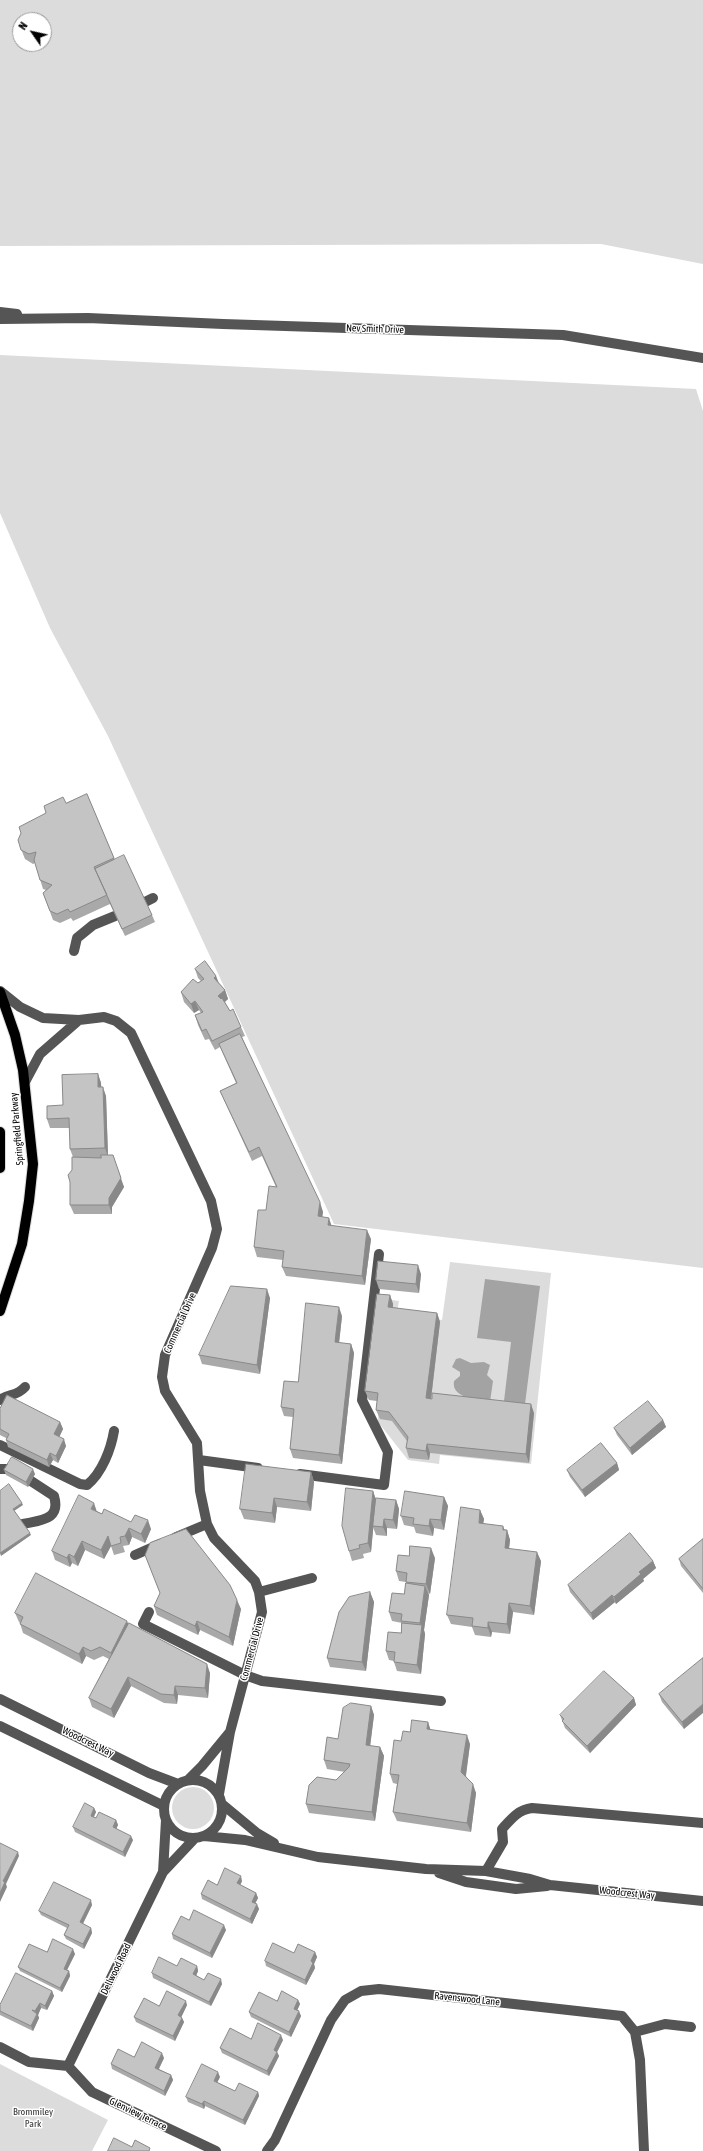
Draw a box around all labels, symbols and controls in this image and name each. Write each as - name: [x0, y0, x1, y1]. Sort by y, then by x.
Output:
- north arrow: [12, 12, 52, 52]
- text: N: [16, 20, 30, 32]
- street label: Nev Smith Drive: [346, 322, 404, 336]
- street label: Springfield Parkway: [8, 1092, 26, 1166]
- street label: Commercial Drive: [161, 1291, 199, 1355]
- street label: Commercial Drive: [238, 1616, 266, 1682]
- street label: Woodcrest Way: [60, 1724, 116, 1760]
- street label: Woodcrest Way: [599, 1884, 655, 1902]
- street label: Dellwood Road: [98, 1941, 134, 1997]
- street label: Ravenswood Lane: [434, 1990, 500, 2008]
- street label: Glenview Terrace: [107, 2095, 169, 2133]
- park label: Brommiley Park: [13, 2106, 53, 2130]

